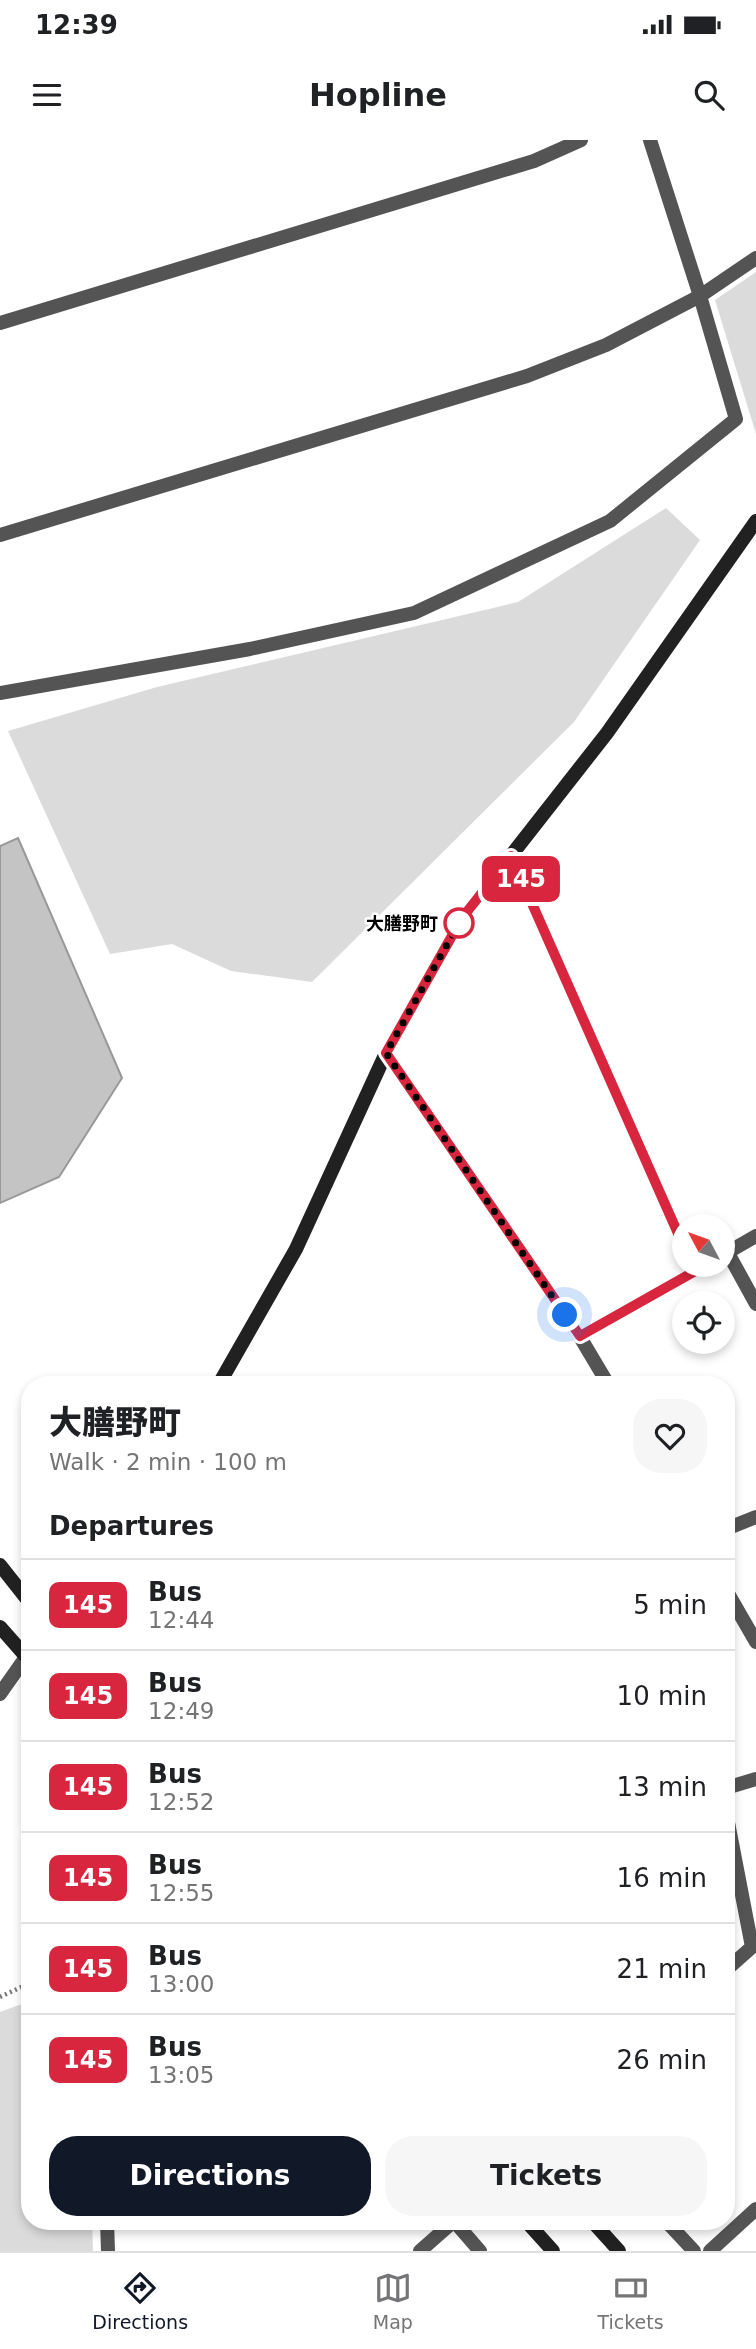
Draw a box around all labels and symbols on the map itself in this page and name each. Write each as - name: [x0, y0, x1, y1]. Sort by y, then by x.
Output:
- line badge: 145: [481, 856, 561, 902]
- marker: 大膳野町: [444, 908, 474, 938]
- place label: 大膳野町: [366, 913, 438, 934]
- north arrow: [672, 1214, 735, 1278]
- your location: [547, 1297, 582, 1332]

